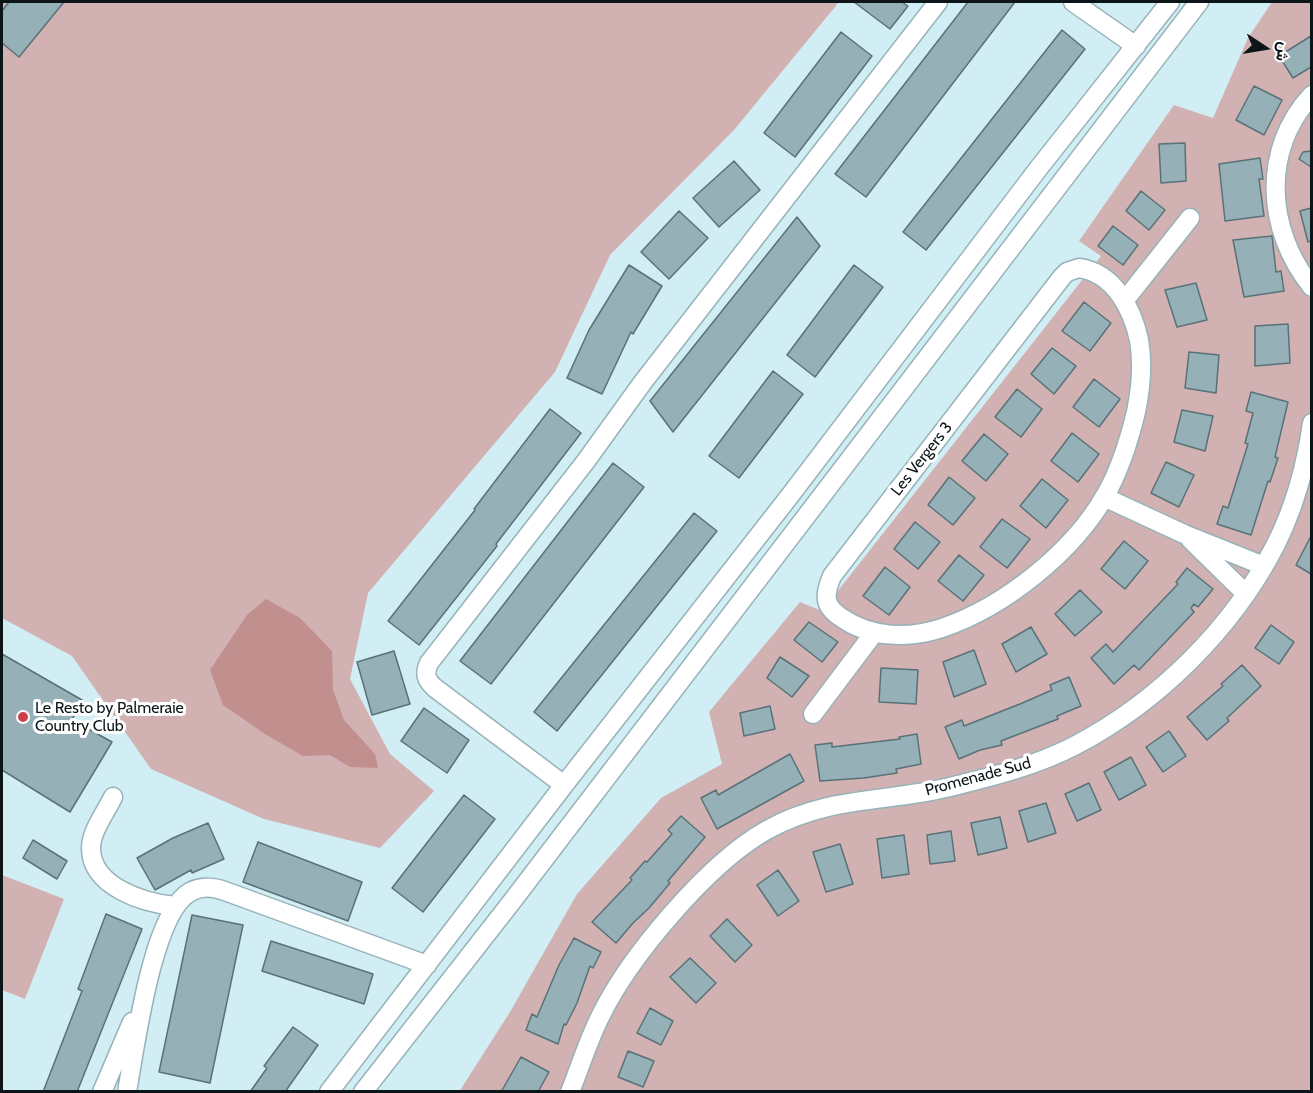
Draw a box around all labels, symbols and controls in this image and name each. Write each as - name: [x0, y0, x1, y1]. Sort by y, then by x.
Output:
- north arrow: [1235, 18, 1295, 78]
- text: ش: [1272, 40, 1294, 63]
- street label: Les Vergers 3: [887, 418, 957, 500]
- place label: Le Resto by Palmeraie Country Club: [35, 698, 184, 736]
- marker: Le Resto by Palmeraie Country Club: [16, 710, 30, 724]
- street label: Promenade Sud: [923, 754, 1033, 800]

